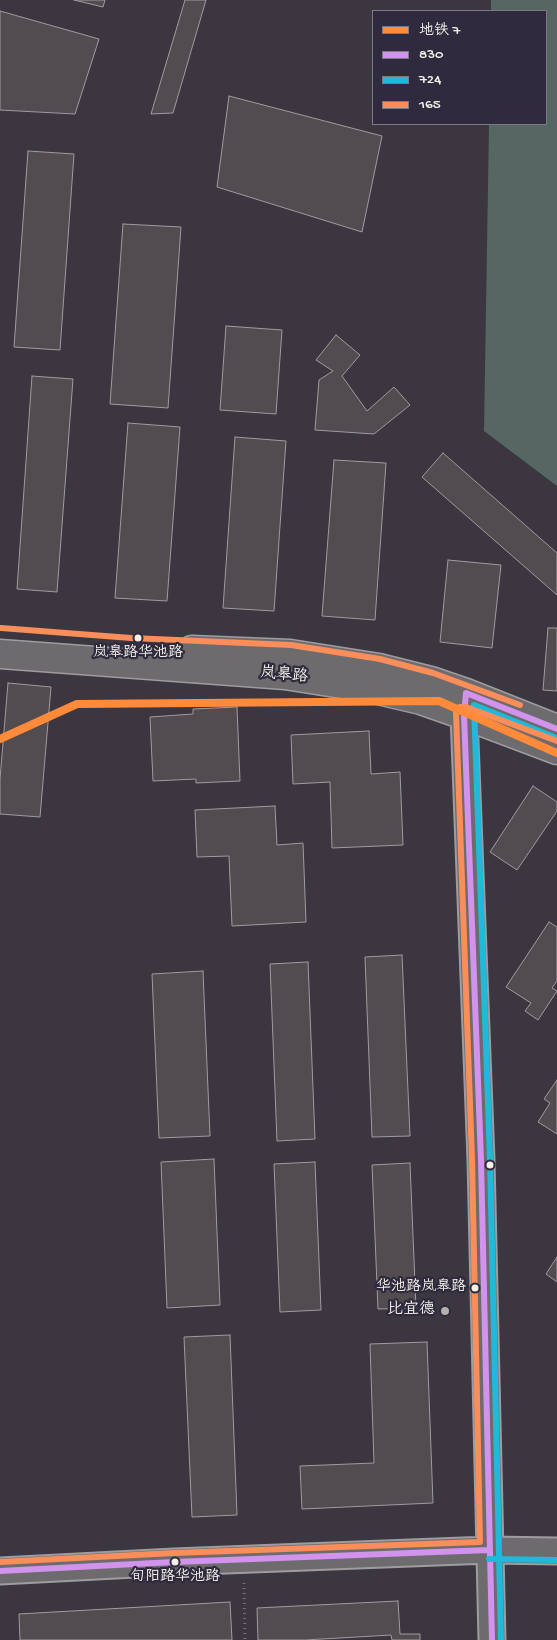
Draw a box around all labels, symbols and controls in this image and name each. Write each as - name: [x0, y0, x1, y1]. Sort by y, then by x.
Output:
- legend: [372, 10, 547, 125]
- text: 地铁 7: [419, 22, 460, 40]
- text: 830: [419, 46, 444, 64]
- text: 724: [419, 71, 441, 89]
- text: 165: [419, 96, 441, 114]
- marker: 岚皋路华池路: [133, 633, 143, 643]
- place label: 岚皋路华池路: [93, 645, 183, 663]
- street label: 岚皋路: [259, 664, 309, 688]
- unlabelled marker: [485, 1160, 495, 1170]
- place label: 华池路岚皋路: [376, 1279, 466, 1297]
- marker: 华池路岚皋路: [470, 1283, 480, 1293]
- place label: 比宜德: [387, 1301, 435, 1321]
- marker: 比宜德: [439, 1305, 451, 1317]
- marker: 旬阳路华池路: [170, 1557, 180, 1567]
- place label: 旬阳路华池路: [130, 1569, 220, 1587]

